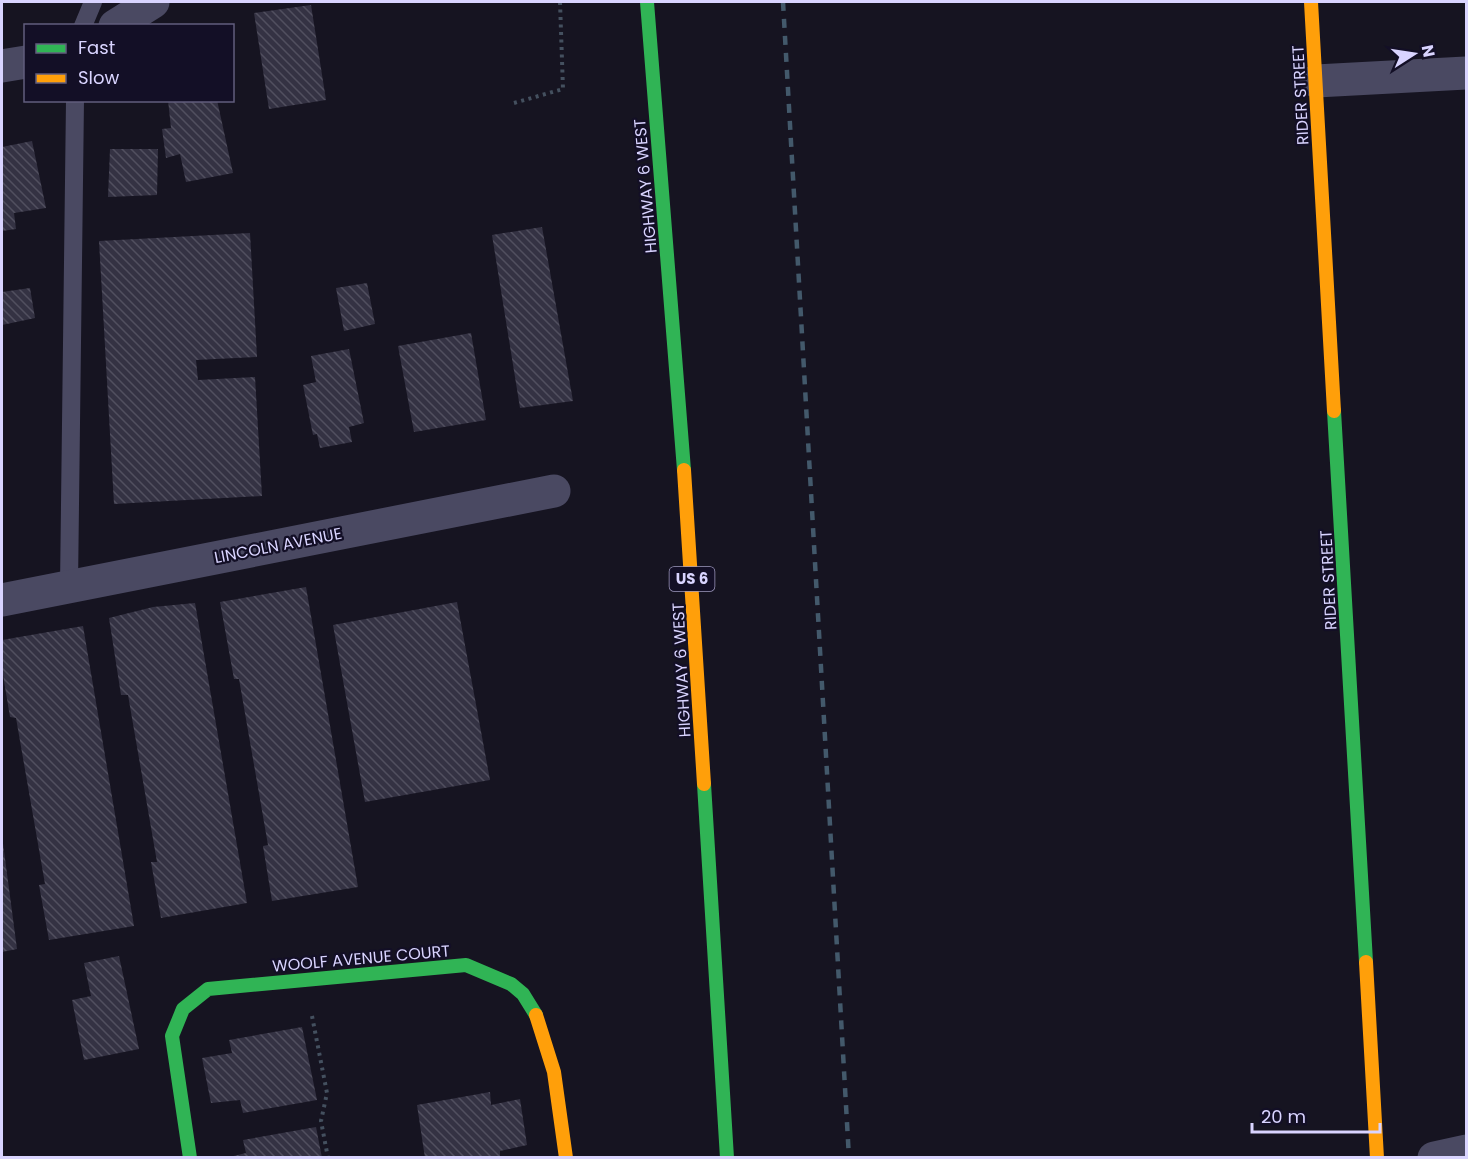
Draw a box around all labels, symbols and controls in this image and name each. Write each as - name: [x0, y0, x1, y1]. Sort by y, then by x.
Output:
- legend: [24, 24, 234, 102]
- north arrow: [1384, 24, 1444, 84]
- text: Fast: [78, 35, 115, 60]
- text: N: [1416, 43, 1441, 59]
- street label: RIDER STREET: [1286, 44, 1315, 146]
- text: Slow: [78, 65, 120, 90]
- street label: HIGHWAY 6 WEST: [628, 117, 663, 254]
- street label: LINCOLN AVENUE: [212, 522, 344, 569]
- street label: RIDER STREET: [1314, 529, 1343, 631]
- road number: US 6: [670, 567, 714, 591]
- street label: HIGHWAY 6 WEST: [666, 602, 697, 738]
- street label: WOOLF AVENUE COURT: [271, 939, 451, 978]
- scale bar: [1252, 1096, 1380, 1134]
- text: 20 m: [1261, 1104, 1306, 1129]

